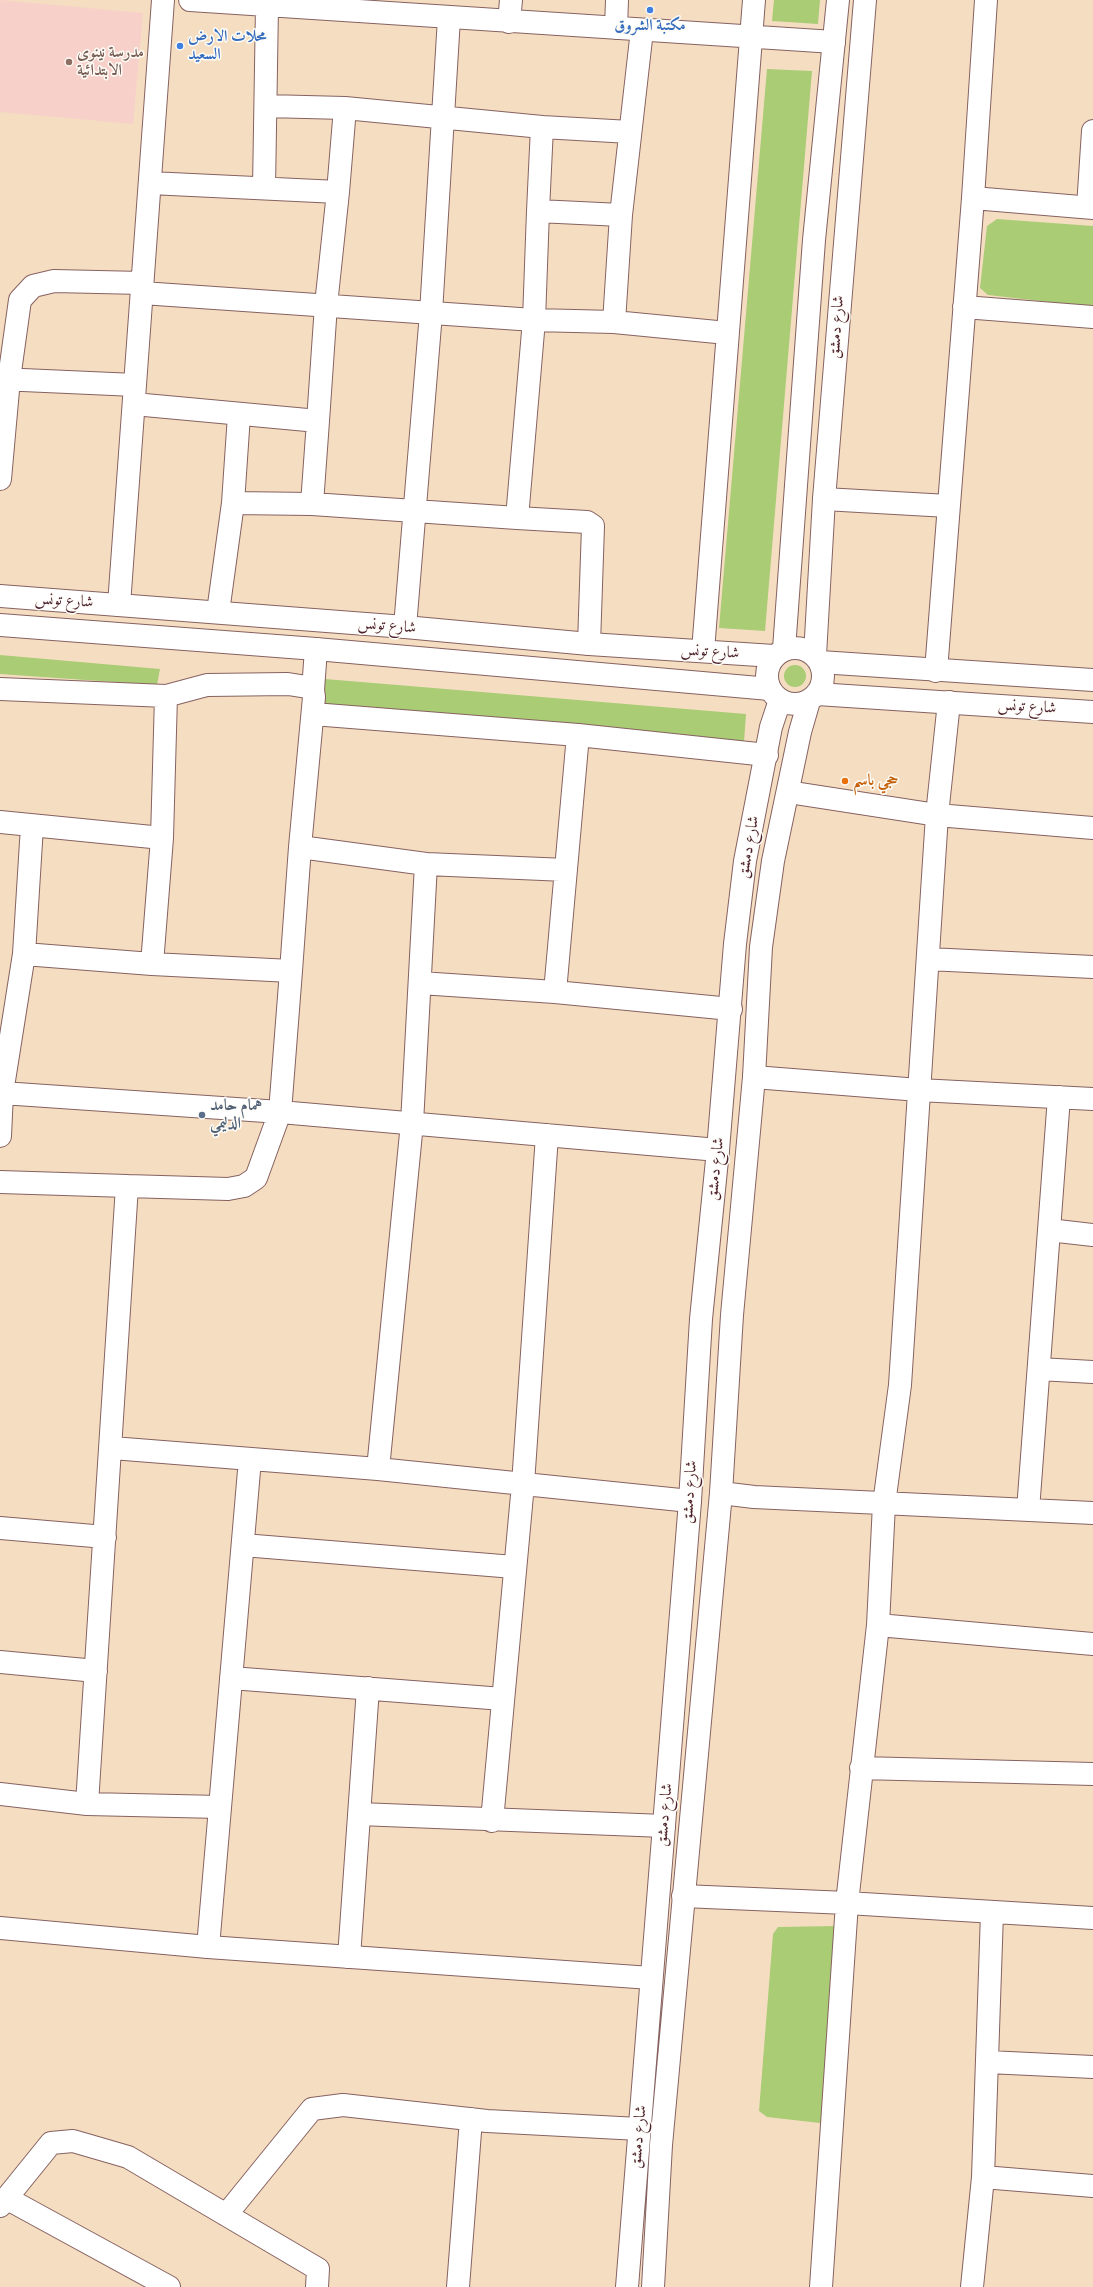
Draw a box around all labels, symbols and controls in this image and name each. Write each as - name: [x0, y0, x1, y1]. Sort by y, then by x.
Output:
- marker: مكتبة الشروق: [645, 5, 655, 15]
- place label: مكتبة الشروق: [614, 16, 686, 36]
- place label: محلات الارض السعيد: [188, 27, 267, 65]
- marker: محلات الارض السعيد: [175, 41, 185, 51]
- place label: مدرسة نينوى الابتدائية: [77, 43, 144, 81]
- marker: مدرسة نينوى الابتدائية: [64, 57, 74, 67]
- street label: شارع دمشق: [825, 295, 849, 359]
- street label: شارع تونس: [34, 589, 94, 613]
- street label: شارع تونس: [357, 614, 417, 638]
- street label: شارع تونس: [680, 640, 740, 664]
- street label: شارع تونس: [997, 695, 1057, 719]
- place label: حجي باسم: [853, 771, 898, 791]
- marker: حجي باسم: [840, 776, 850, 786]
- street label: شارع دمشق: [734, 814, 764, 880]
- place label: همام حامد الدليمي: [210, 1096, 262, 1134]
- marker: همام حامد الدليمي: [197, 1110, 207, 1120]
- street label: شارع دمشق: [703, 1136, 729, 1202]
- street label: شارع دمشق: [678, 1460, 702, 1524]
- street label: شارع دمشق: [653, 1783, 677, 1847]
- street label: شارع دمشق: [627, 2105, 651, 2169]

